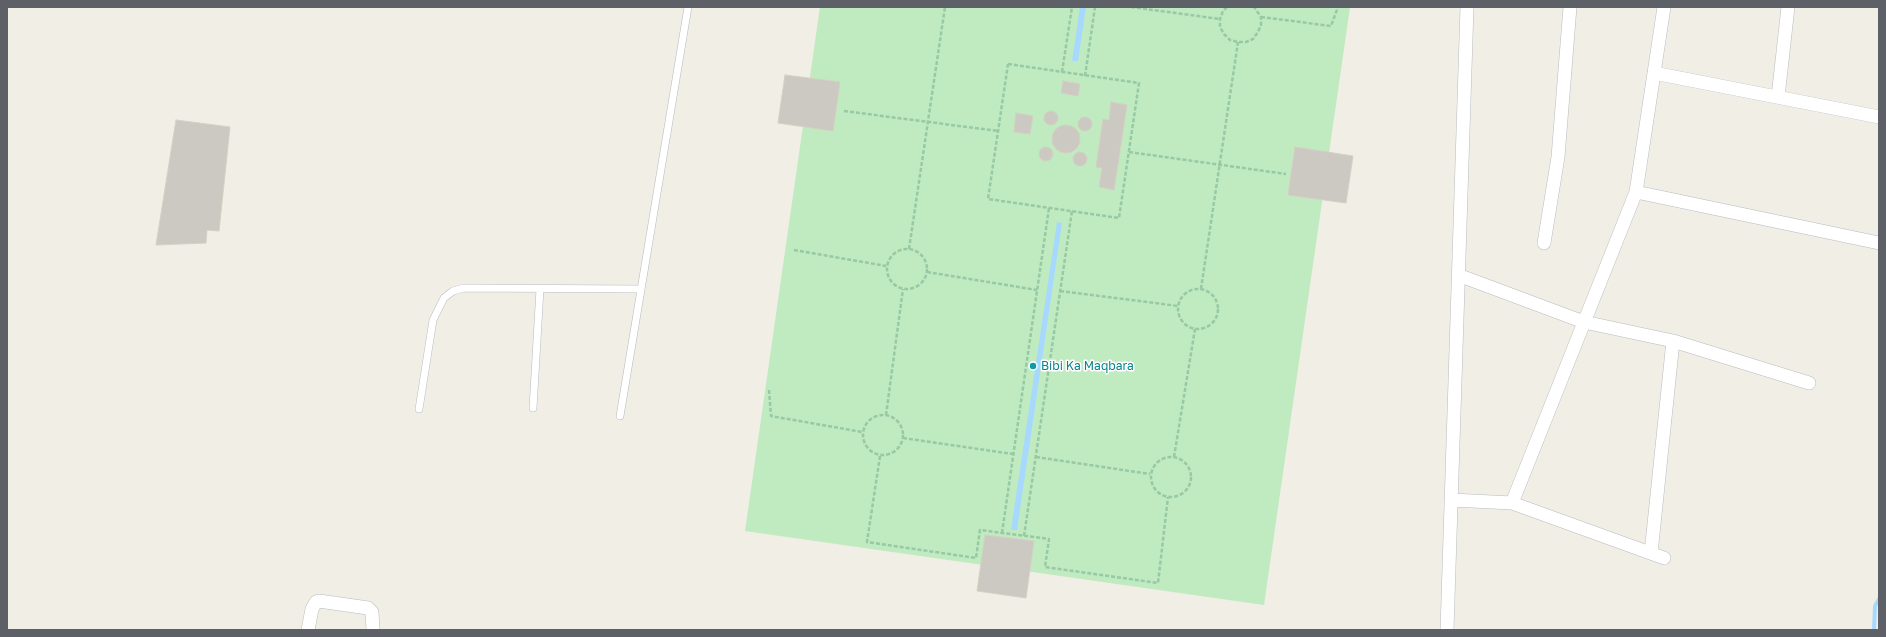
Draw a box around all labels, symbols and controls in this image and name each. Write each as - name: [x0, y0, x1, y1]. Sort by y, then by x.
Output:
- place label: Bibi Ka Maqbara: [1041, 359, 1134, 373]
- marker: Bibi Ka Maqbara: [1028, 361, 1038, 371]

